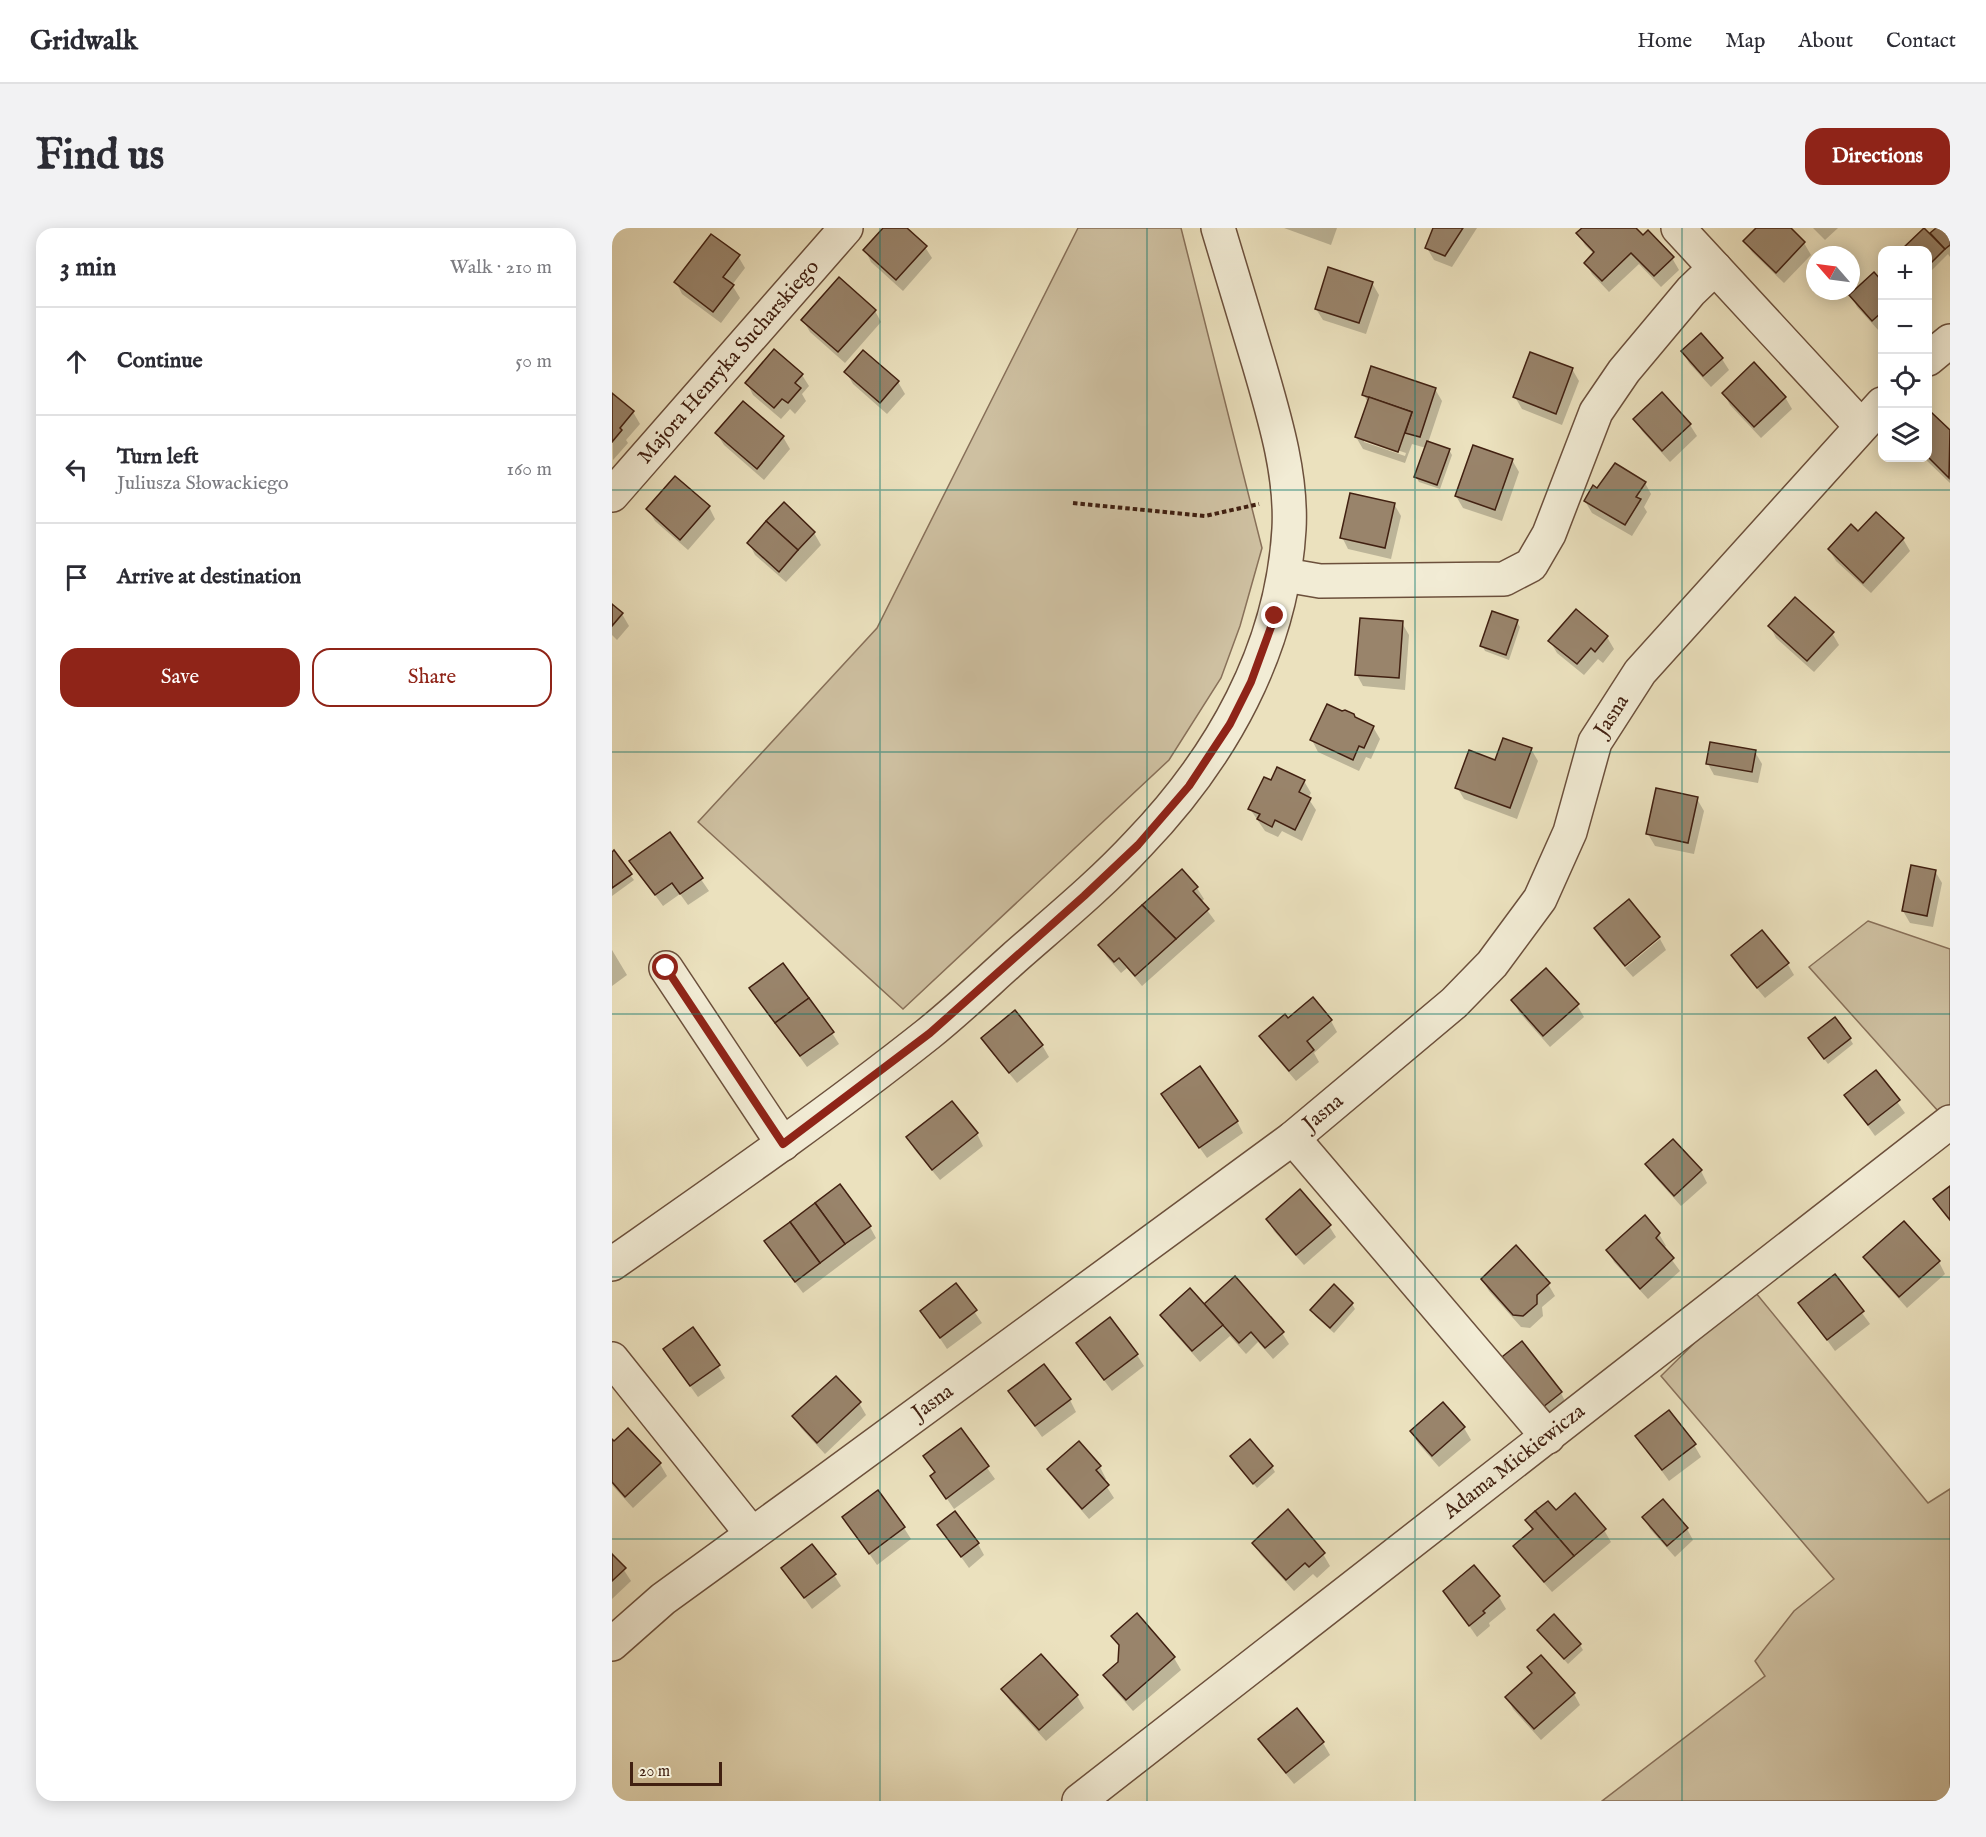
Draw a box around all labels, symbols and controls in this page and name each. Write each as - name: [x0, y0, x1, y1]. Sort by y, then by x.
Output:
- text: Gridwalk: [30, 24, 138, 59]
- text: Home: [1637, 28, 1692, 55]
- text: Map: [1725, 28, 1765, 55]
- text: About: [1798, 28, 1853, 55]
- text: Contact: [1886, 28, 1956, 55]
- button: Directions: [1805, 128, 1950, 185]
- text: Find us: [36, 130, 164, 183]
- north arrow: [1806, 246, 1860, 300]
- map controls: [1878, 246, 1932, 462]
- button: +: [1878, 246, 1932, 300]
- text: 3 min: [60, 251, 116, 284]
- street label: Majora Henryka Sucharskiego: [632, 254, 825, 470]
- text: Walk · 210 m: [450, 255, 552, 280]
- button: −: [1878, 300, 1932, 354]
- icon: ahead: [60, 345, 93, 378]
- text: Continue: [117, 347, 203, 375]
- text: 50 m: [515, 349, 552, 374]
- button: locate: [1878, 354, 1932, 408]
- button: layers: [1878, 408, 1932, 462]
- text: Turn left: [117, 443, 199, 471]
- icon: left: [60, 453, 93, 486]
- text: 160 m: [506, 457, 552, 482]
- text: Juliusza Słowackiego: [117, 471, 289, 496]
- icon: arrive: [60, 561, 93, 594]
- text: Arrive at destination: [117, 563, 301, 591]
- route end: [1261, 602, 1287, 628]
- button: Save: [60, 648, 300, 707]
- button: Share: [312, 648, 552, 707]
- street label: Jasna: [1587, 689, 1636, 744]
- route start: [652, 954, 678, 980]
- street label: Jasna: [1296, 1087, 1350, 1139]
- street label: Jasna: [905, 1378, 960, 1428]
- street label: Adama Mickiewicza: [1437, 1397, 1591, 1526]
- scale bar: [630, 1759, 722, 1786]
- text: 20 m: [639, 1762, 670, 1782]

